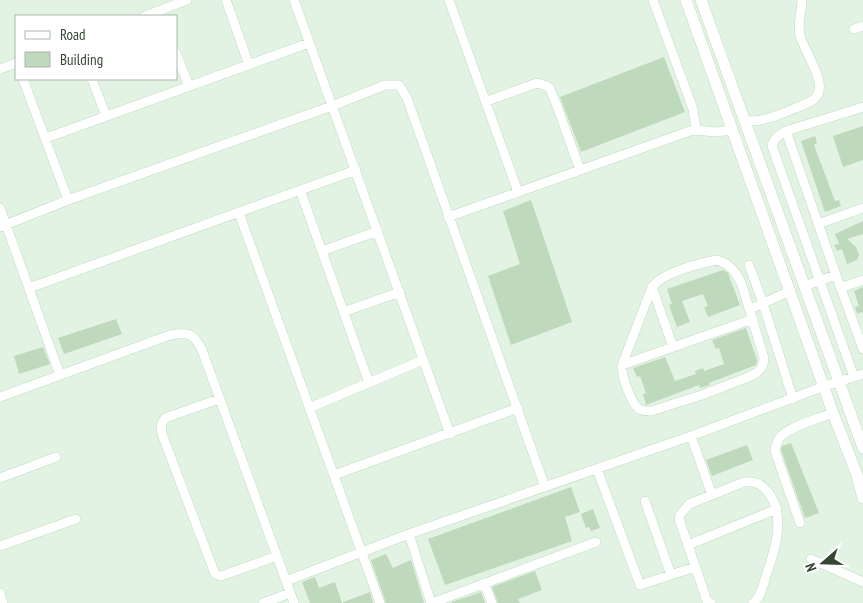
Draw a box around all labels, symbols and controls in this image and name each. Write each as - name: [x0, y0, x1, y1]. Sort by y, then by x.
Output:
- legend: [15, 15, 178, 80]
- text: Road: [60, 25, 86, 44]
- text: Building: [60, 50, 103, 69]
- north arrow: [798, 538, 848, 588]
- text: N: [801, 561, 821, 574]

